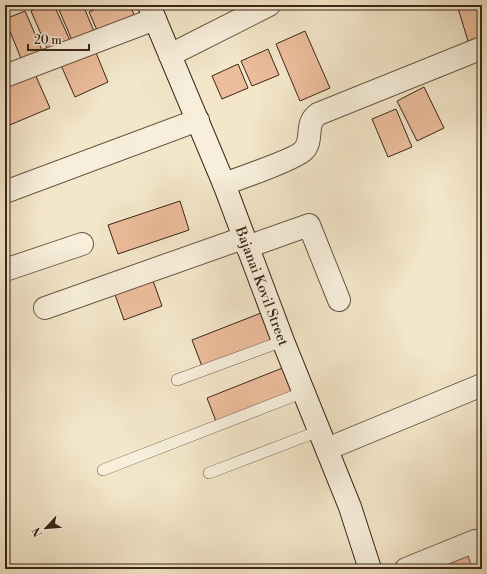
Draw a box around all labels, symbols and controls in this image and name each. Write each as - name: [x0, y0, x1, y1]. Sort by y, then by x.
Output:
- scale bar: [28, 26, 89, 52]
- text: 20 m: [34, 33, 62, 48]
- street label: Bajanai Kovil Street: [230, 223, 292, 349]
- north arrow: [26, 508, 66, 548]
- text: N: [30, 525, 46, 539]

